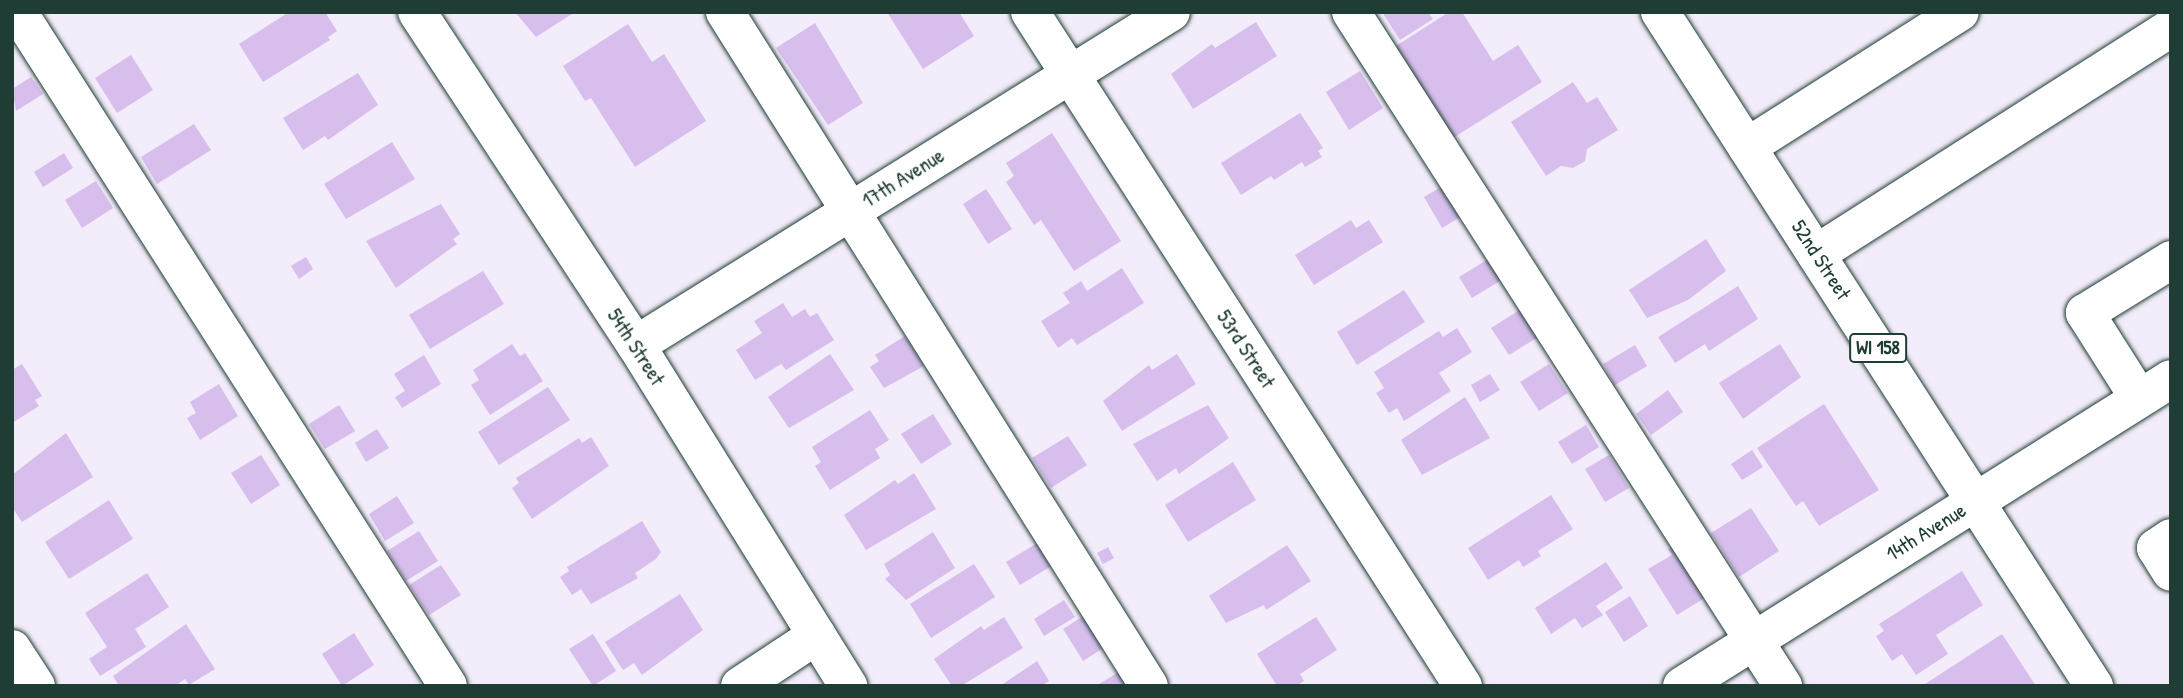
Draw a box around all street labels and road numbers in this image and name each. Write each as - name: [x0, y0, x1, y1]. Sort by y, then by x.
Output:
- street label: 17th Avenue: [857, 143, 949, 213]
- street label: 52nd Street: [1786, 215, 1856, 305]
- street label: 54th Street: [602, 304, 670, 390]
- street label: 53rd Street: [1211, 305, 1281, 393]
- road number: WI 158: [1848, 332, 1908, 364]
- street label: 14th Avenue: [1881, 498, 1971, 566]

